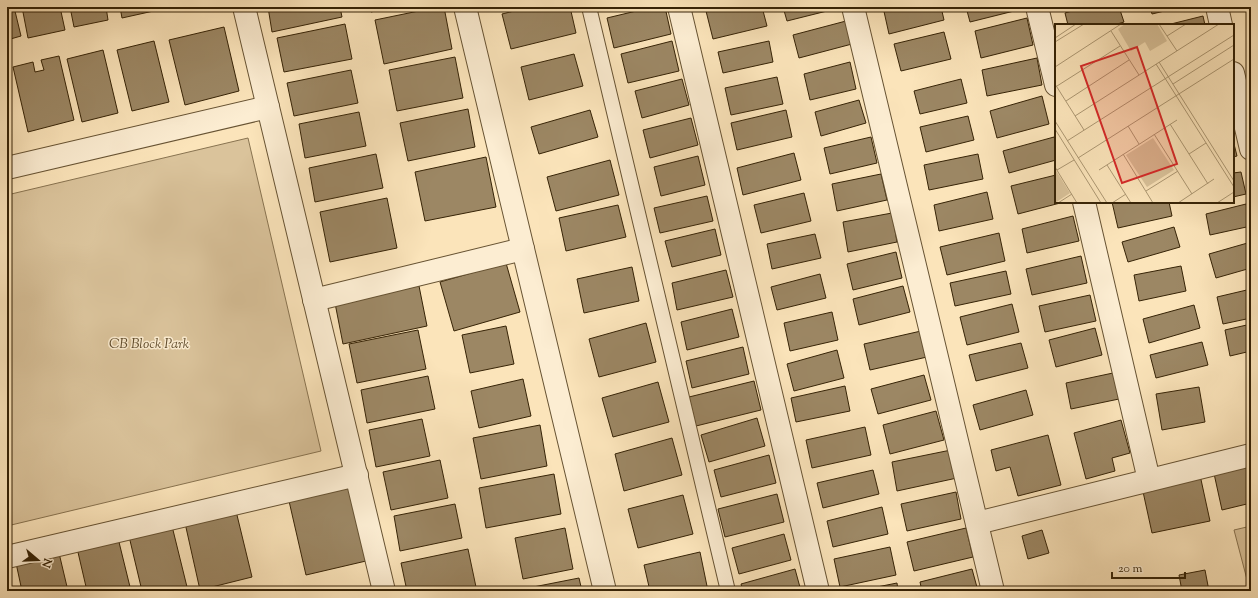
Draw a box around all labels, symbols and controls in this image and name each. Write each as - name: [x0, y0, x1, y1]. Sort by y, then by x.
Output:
- inset map: [1055, 24, 1234, 203]
- park label: CB Block Park: [109, 335, 190, 355]
- north arrow: [18, 540, 58, 580]
- scale bar: [1112, 554, 1185, 580]
- text: N: [37, 555, 56, 570]
- text: 20 m: [1118, 560, 1143, 578]

